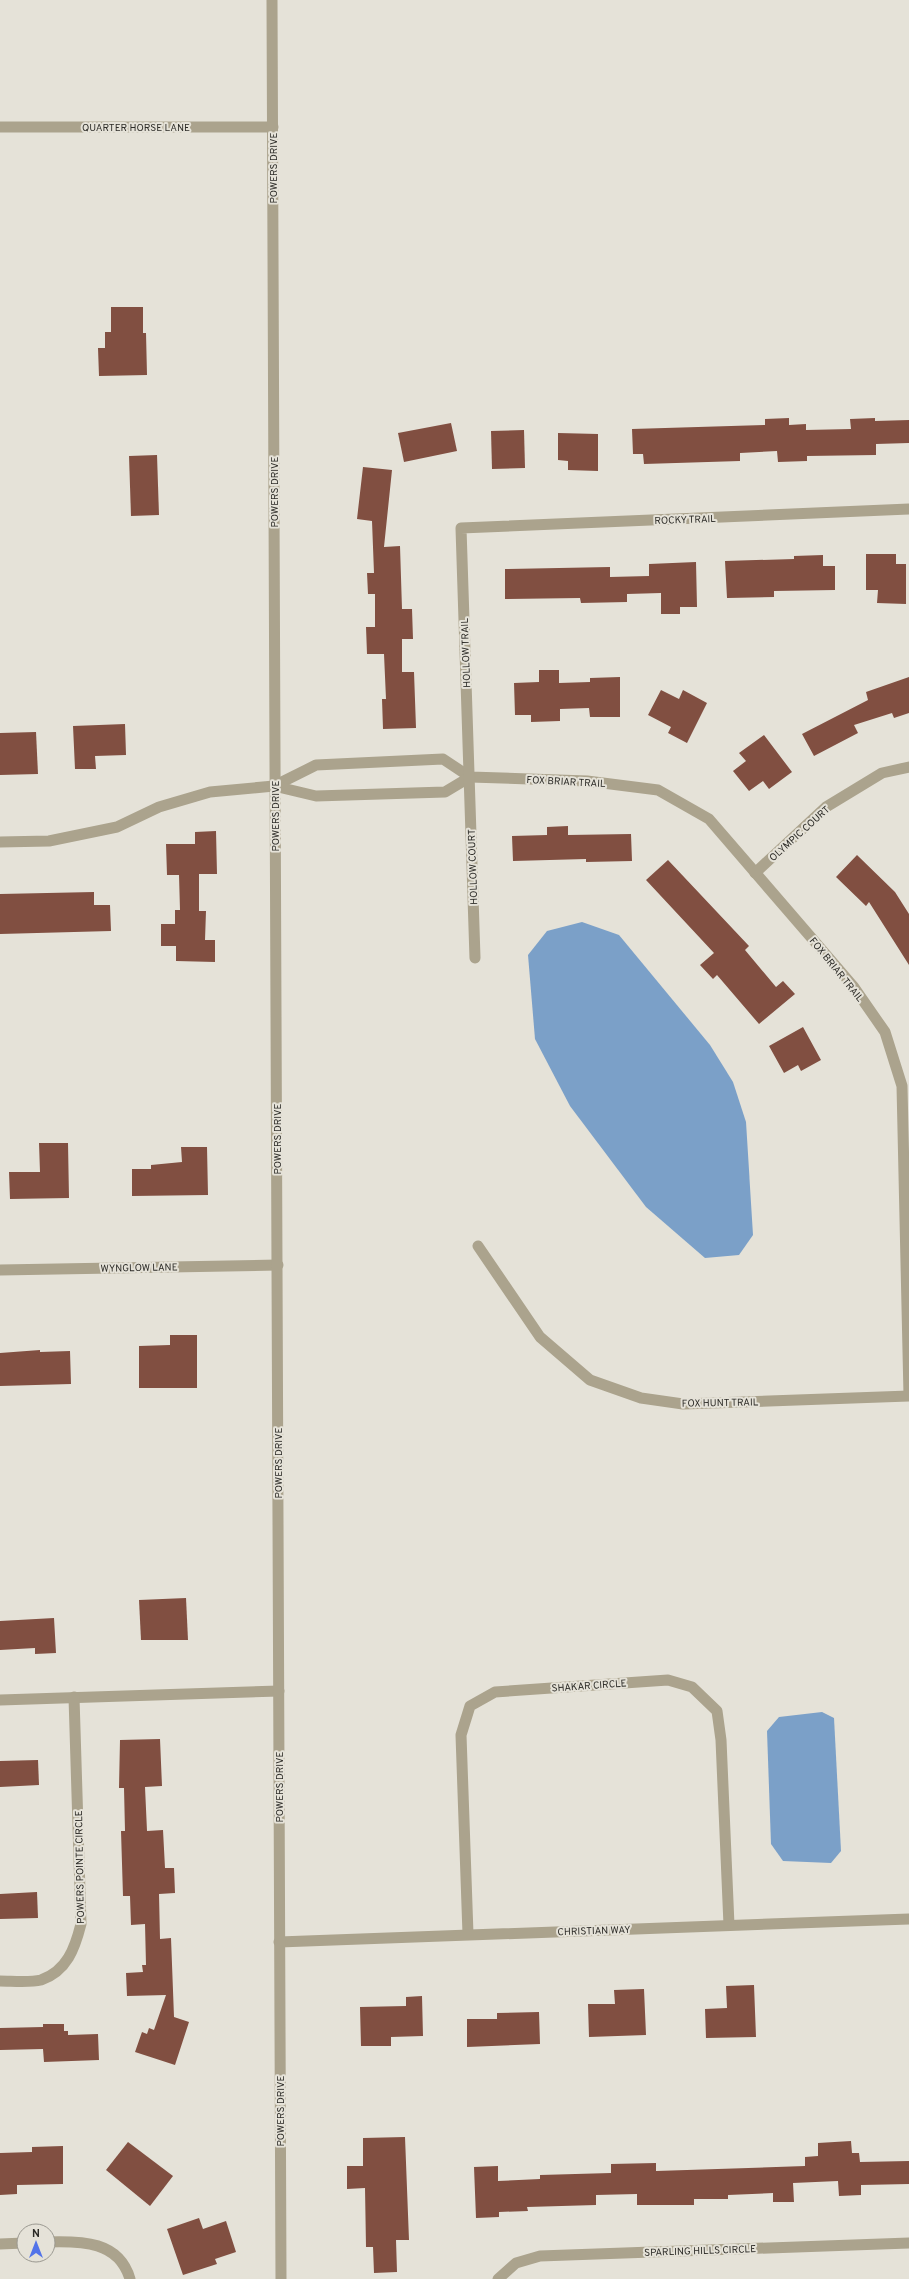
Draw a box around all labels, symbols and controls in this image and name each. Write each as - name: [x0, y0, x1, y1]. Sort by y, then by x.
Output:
- street label: QUARTER HORSE LANE: [82, 122, 190, 135]
- street label: POWERS DRIVE: [268, 133, 281, 203]
- street label: POWERS DRIVE: [269, 457, 282, 527]
- street label: ROCKY TRAIL: [654, 513, 716, 528]
- street label: HOLLOW TRAIL: [459, 617, 474, 688]
- street label: FOX BRIAR TRAIL: [526, 774, 606, 791]
- street label: POWERS DRIVE: [270, 781, 283, 851]
- street label: OLYMPIC COURT: [767, 803, 833, 865]
- street label: HOLLOW COURT: [466, 829, 481, 905]
- street label: FOX BRIAR TRAIL: [806, 935, 866, 1005]
- street label: POWERS DRIVE: [272, 1104, 285, 1174]
- street label: WYNGLOW LANE: [100, 1261, 178, 1276]
- street label: FOX HUNT TRAIL: [682, 1396, 759, 1411]
- street label: POWERS DRIVE: [273, 1428, 286, 1498]
- street label: SHAKAR CIRCLE: [551, 1677, 627, 1696]
- street label: POWERS DRIVE: [274, 1752, 287, 1822]
- street label: POWERS POINTE CIRCLE: [73, 1810, 88, 1924]
- street label: CHRISTIAN WAY: [557, 1924, 631, 1939]
- street label: POWERS DRIVE: [275, 2076, 288, 2146]
- north arrow: [16, 2223, 56, 2263]
- text: N: [32, 2227, 40, 2241]
- street label: SPARLING HILLS CIRCLE: [644, 2243, 756, 2260]

